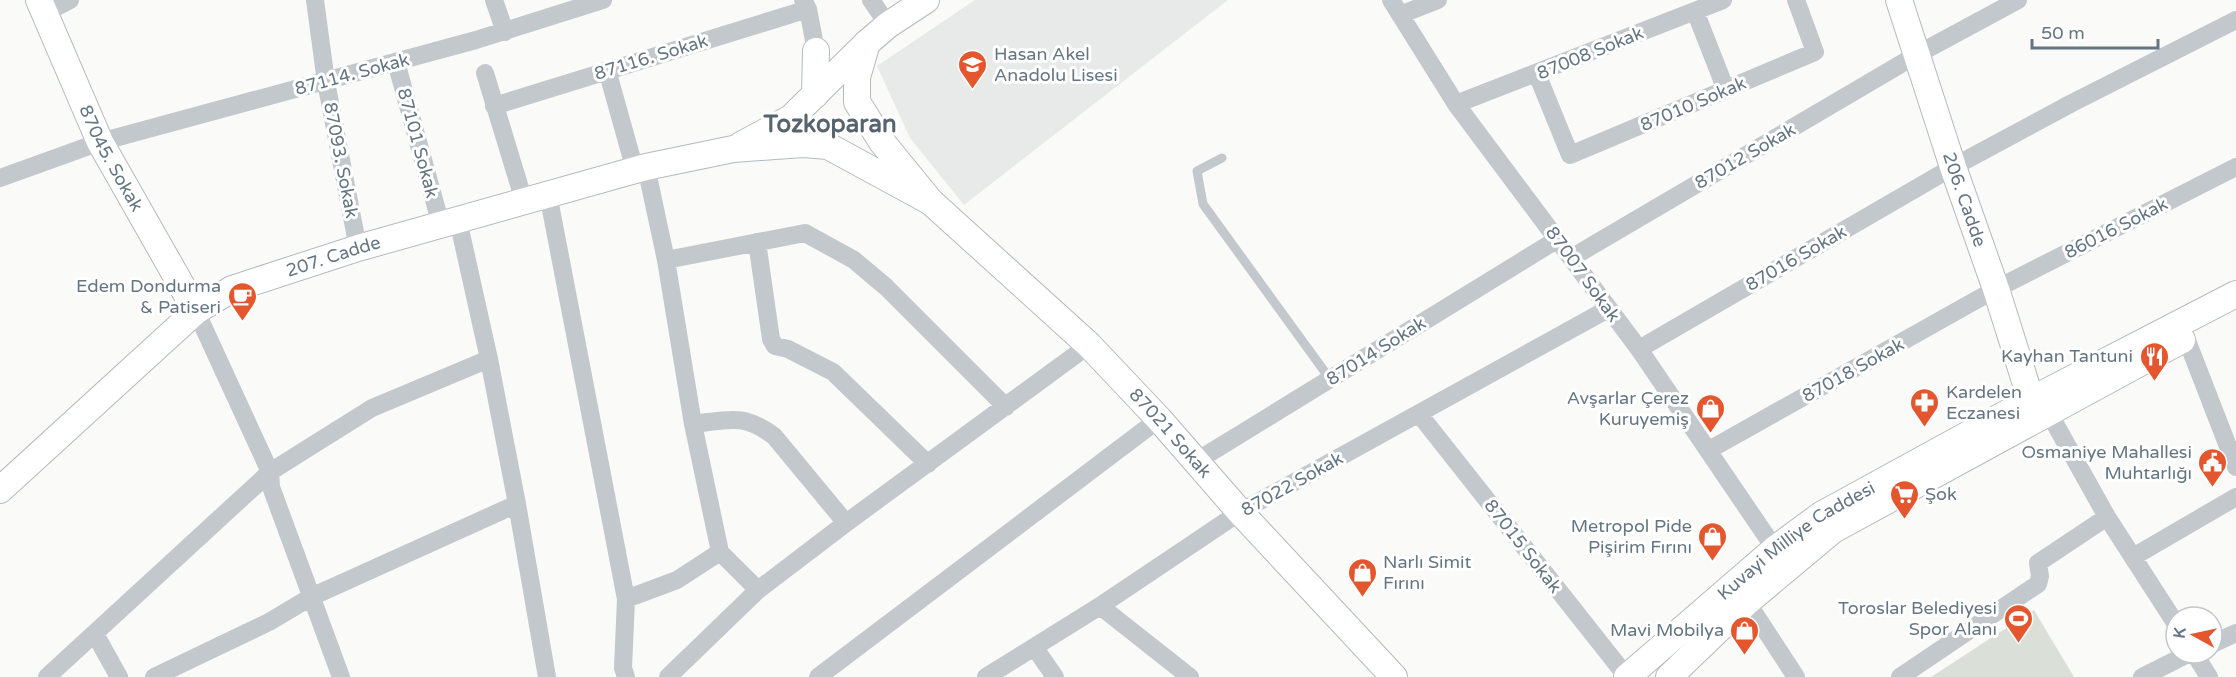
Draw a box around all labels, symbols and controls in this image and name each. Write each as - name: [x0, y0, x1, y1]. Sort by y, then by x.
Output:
- scale bar: [2032, 12, 2158, 50]
- street label: 87008 Sokak: [1534, 22, 1647, 84]
- text: 50 m: [2041, 22, 2085, 44]
- street label: 87116. Sokak: [592, 29, 711, 85]
- place label: Hasan Akel Anadolu Lisesi: [994, 43, 1118, 86]
- street label: 87114. Sokak: [292, 48, 412, 100]
- school or university icon: Hasan Akel Anadolu Lisesi: [957, 48, 989, 90]
- street label: 87010 Sokak: [1637, 72, 1749, 136]
- street label: 87101 Sokak: [393, 86, 443, 200]
- street label: 87093. Sokak: [319, 100, 363, 220]
- street label: 87045. Sokak: [74, 102, 148, 216]
- district label: Tozkoparan: [762, 110, 897, 139]
- street label: 87012 Sokak: [1691, 118, 1799, 194]
- street label: 206. Cadde: [1938, 149, 1991, 250]
- street label: 86016 Sokak: [2061, 193, 2171, 263]
- street label: 87016 Sokak: [1742, 220, 1850, 296]
- street label: 87007 Sokak: [1541, 222, 1625, 326]
- street label: 207. Cadde: [283, 231, 383, 282]
- place label: Edem Dondurma & Patiseri: [76, 275, 221, 318]
- cafe icon: Edem Dondurma & Patiseri: [226, 280, 258, 322]
- street label: 87014 Sokak: [1322, 312, 1430, 390]
- street label: 87018 Sokak: [1798, 333, 1908, 407]
- restaurant icon: Kayhan Tantuni: [2138, 340, 2170, 382]
- place label: Kayhan Tantuni: [2001, 345, 2133, 367]
- place label: Kardelen Eczanesi: [1946, 381, 2022, 424]
- street label: 87021 Sokak: [1125, 383, 1216, 482]
- pharmacy icon: Kardelen Eczanesi: [1909, 386, 1941, 428]
- place label: Avşarlar Çerez Kuruyemiş: [1567, 387, 1689, 430]
- shop icon: Avşarlar Çerez Kuruyemiş: [1694, 392, 1726, 434]
- place label: Osmaniye Mahallesi Muhtarlığı: [2022, 441, 2192, 484]
- public building icon: Osmaniye Mahallesi Muhtarlığı: [2197, 446, 2229, 488]
- street label: 87022 Sokak: [1237, 447, 1347, 521]
- street label: Kuvayi Milliye Caddesi: [1713, 477, 1879, 605]
- supermarket icon: Şok: [1888, 478, 1920, 520]
- place label: Şok: [1925, 483, 1957, 505]
- street label: 87015 Sokak: [1480, 495, 1567, 597]
- place label: Metropol Pide Pişirim Fırını: [1571, 515, 1692, 558]
- shop icon: Metropol Pide Pişirim Fırını: [1697, 520, 1729, 562]
- place label: Narlı Simit Fırını: [1383, 551, 1472, 594]
- shop icon: Narlı Simit Fırını: [1346, 556, 1378, 598]
- place label: Toroslar Belediyesi Spor Alanı: [1838, 597, 1997, 640]
- sports icon: Toroslar Belediyesi Spor Alanı: [2002, 602, 2034, 644]
- north arrow: [2164, 605, 2224, 665]
- shop icon: Mavi Mobilya: [1729, 614, 1761, 656]
- place label: Mavi Mobilya: [1610, 619, 1724, 641]
- text: K: [2169, 626, 2191, 640]

